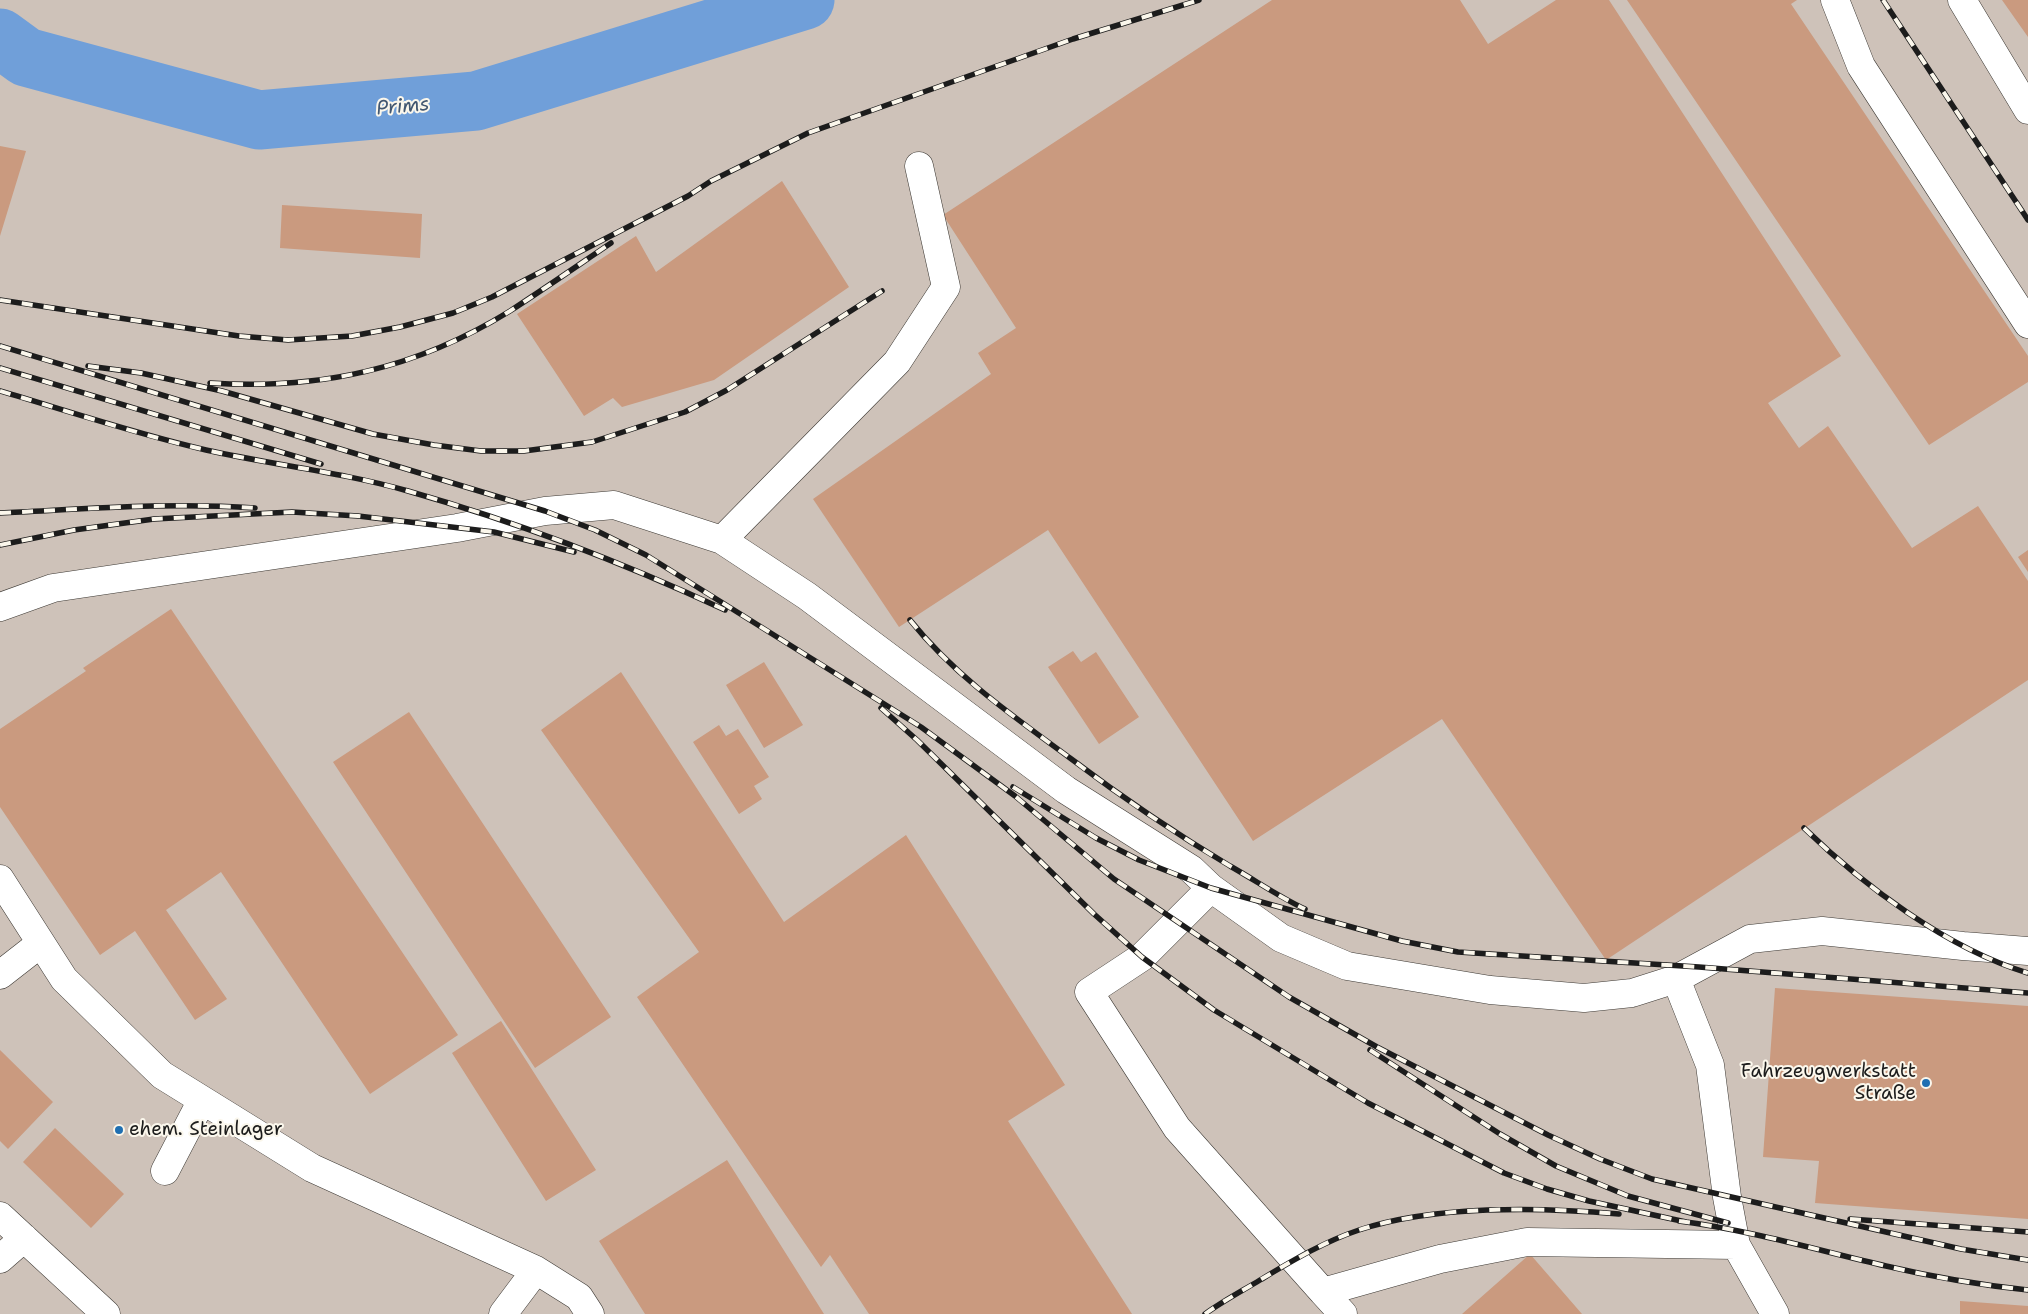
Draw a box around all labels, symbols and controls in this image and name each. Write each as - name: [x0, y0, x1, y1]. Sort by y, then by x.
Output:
- water label: Prims: [376, 93, 430, 121]
- place label: Fahrzeugwerkstatt Straße: [1741, 1061, 1916, 1105]
- marker: Fahrzeugwerkstatt Straße: [1920, 1077, 1932, 1089]
- place label: ehem. Steinlager: [129, 1119, 283, 1141]
- marker: ehem. Steinlager: [113, 1124, 125, 1136]

